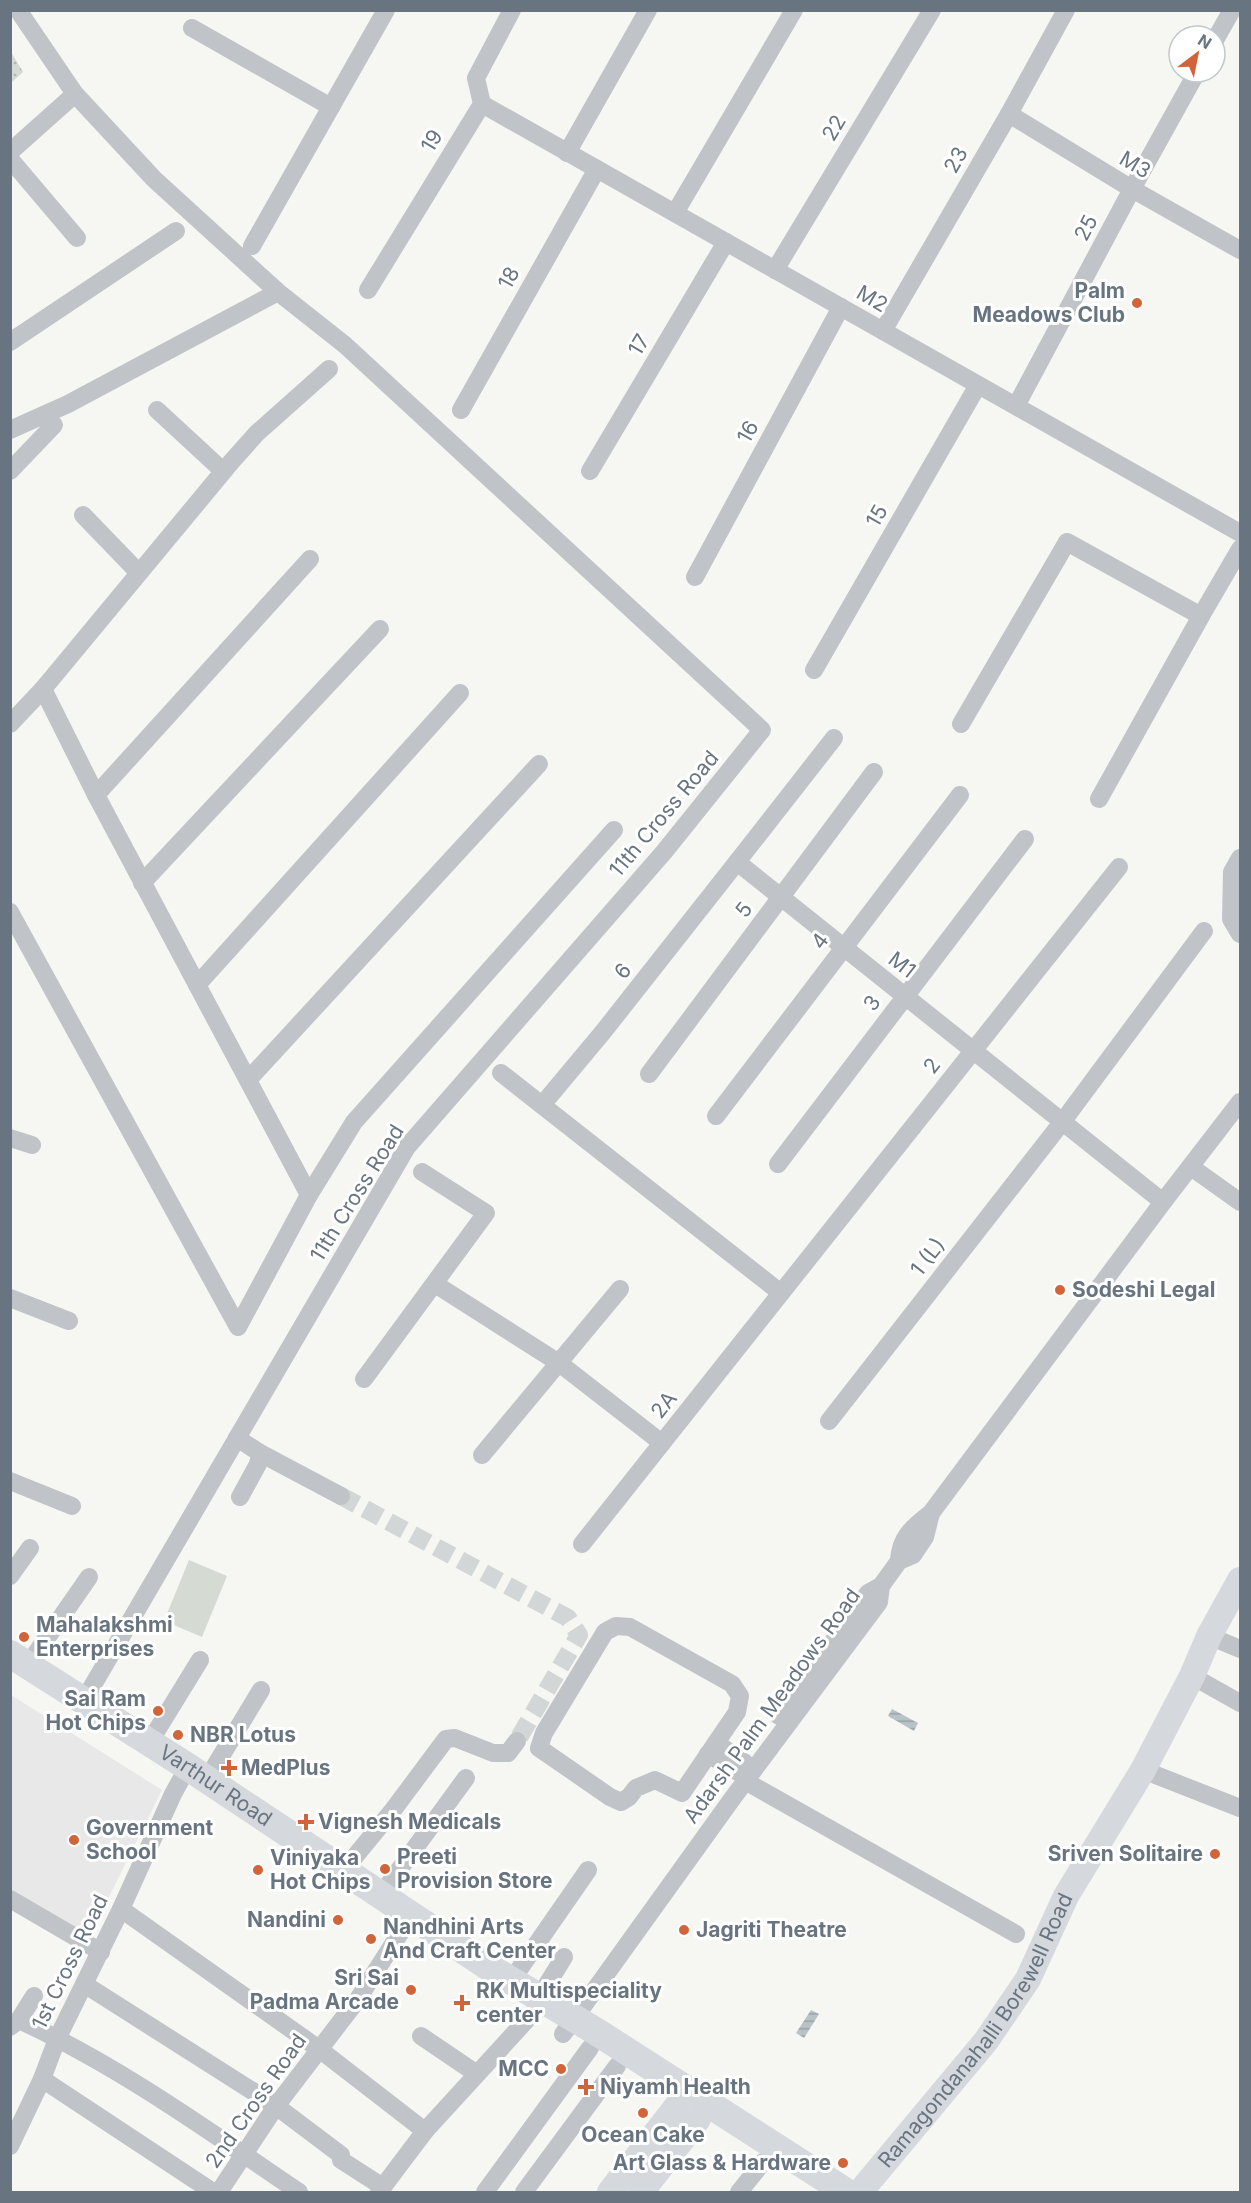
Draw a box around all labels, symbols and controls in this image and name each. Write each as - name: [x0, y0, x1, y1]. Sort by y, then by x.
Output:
- north arrow: [1167, 24, 1227, 84]
- text: N: [1194, 30, 1215, 53]
- street label: 22: [816, 110, 851, 145]
- street label: 19: [415, 125, 448, 156]
- street label: 23: [938, 142, 973, 177]
- street label: M3: [1115, 146, 1155, 184]
- street label: 25: [1069, 211, 1103, 245]
- street label: 18: [492, 262, 525, 293]
- place label: Palm Meadows Club: [973, 278, 1125, 327]
- street label: M2: [852, 280, 892, 317]
- marker: Palm Meadows Club: [1130, 296, 1144, 310]
- street label: 17: [623, 330, 655, 360]
- street label: 16: [731, 416, 764, 447]
- street label: 15: [860, 500, 893, 531]
- street label: 11th Cross Road: [604, 746, 724, 882]
- street label: 5: [730, 897, 757, 922]
- street label: 4: [806, 928, 834, 954]
- street label: M1: [884, 946, 921, 983]
- street label: 6: [609, 958, 636, 984]
- street label: 3: [858, 990, 885, 1015]
- street label: 2: [918, 1053, 945, 1078]
- street label: 11th Cross Road: [304, 1120, 409, 1266]
- street label: 1 (L): [905, 1233, 950, 1281]
- place label: Sodeshi Legal: [1072, 1277, 1215, 1302]
- marker: Sodeshi Legal: [1053, 1283, 1067, 1297]
- street label: 2A: [645, 1386, 682, 1423]
- street label: Adarsh Palm Meadows Road: [678, 1583, 865, 1828]
- place label: Mahalakshmi Enterprises: [36, 1612, 173, 1661]
- marker: Mahalakshmi Enterprises: [17, 1630, 31, 1644]
- place label: Sai Ram Hot Chips: [45, 1686, 146, 1735]
- marker: Sai Ram Hot Chips: [151, 1704, 165, 1718]
- place label: NBR Lotus: [190, 1722, 296, 1747]
- marker: NBR Lotus: [171, 1728, 185, 1742]
- street label: Varthur Road: [155, 1739, 277, 1831]
- place label: MedPlus: [241, 1755, 330, 1780]
- marker: MedPlus: [222, 1761, 236, 1775]
- place label: Vignesh Medicals: [318, 1809, 501, 1834]
- place label: Government School: [86, 1815, 214, 1864]
- marker: Vignesh Medicals: [299, 1815, 313, 1829]
- marker: Government School: [67, 1833, 81, 1847]
- place label: Sriven Solitaire: [1048, 1841, 1203, 1866]
- place label: Preeti Provision Store: [397, 1844, 552, 1893]
- place label: Viniyaka Hot Chips: [270, 1845, 371, 1894]
- marker: Sriven Solitaire: [1208, 1847, 1222, 1861]
- marker: Preeti Provision Store: [378, 1862, 392, 1876]
- marker: Viniyaka Hot Chips: [251, 1863, 265, 1877]
- street label: Ramagondanahalli Borewell Road: [873, 1889, 1078, 2173]
- street label: 1st Cross Road: [26, 1890, 113, 2033]
- place label: Nandini: [247, 1907, 326, 1932]
- marker: Nandini: [331, 1913, 345, 1927]
- place label: Nandhini Arts And Craft Center: [383, 1914, 556, 1963]
- place label: Jagriti Theatre: [696, 1917, 847, 1942]
- marker: Jagriti Theatre: [677, 1923, 691, 1937]
- marker: Nandhini Arts And Craft Center: [364, 1932, 378, 1946]
- place label: Sri Sai Padma Arcade: [250, 1965, 399, 2014]
- place label: RK Multispeciality center: [476, 1978, 662, 2027]
- marker: Sri Sai Padma Arcade: [404, 1983, 418, 1997]
- marker: RK Multispeciality center: [453, 1994, 471, 2012]
- street label: 2nd Cross Road: [200, 2029, 311, 2173]
- place label: MCC: [498, 2056, 549, 2081]
- marker: MCC: [554, 2062, 568, 2076]
- place label: Niyamh Health: [600, 2074, 751, 2099]
- marker: Niyamh Health: [577, 2078, 595, 2096]
- marker: Ocean Cake: [636, 2106, 650, 2120]
- place label: Ocean Cake: [581, 2122, 705, 2147]
- place label: Art Glass & Hardware: [613, 2150, 831, 2175]
- marker: Art Glass & Hardware: [836, 2156, 850, 2170]

